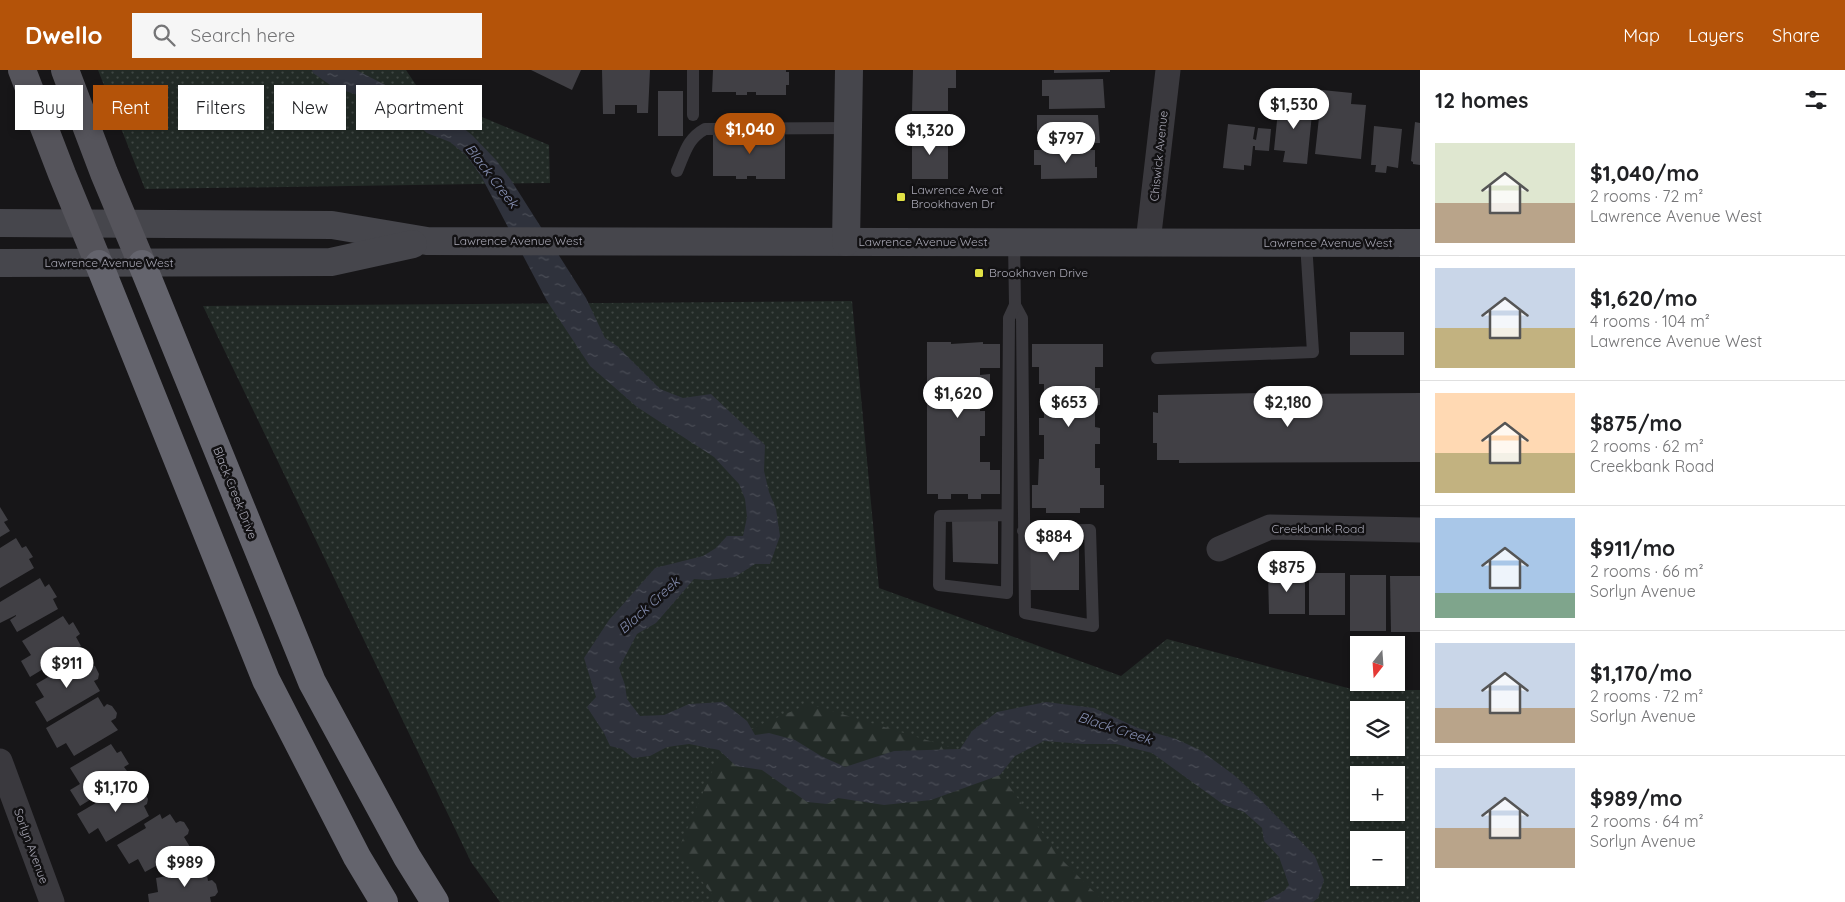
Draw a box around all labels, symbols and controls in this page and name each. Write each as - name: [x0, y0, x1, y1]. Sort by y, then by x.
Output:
- search box: [132, 13, 482, 58]
- text: Dwello: [25, 20, 102, 50]
- icon: search: [150, 21, 178, 49]
- text: Search here: [190, 23, 295, 47]
- text: Map: [1623, 24, 1660, 47]
- text: Layers: [1688, 24, 1744, 47]
- text: Share: [1772, 24, 1820, 47]
- chip: Buy: [15, 85, 83, 130]
- chip: Rent: [93, 85, 168, 130]
- chip: Filters: [178, 85, 264, 130]
- chip: New: [274, 85, 346, 130]
- chip: Apartment: [356, 85, 482, 130]
- icon: filters: [1802, 86, 1830, 114]
- text: 12 homes: [1435, 87, 1528, 113]
- pin: $1,530: [1253, 88, 1335, 130]
- text: $1,530: [1270, 94, 1318, 114]
- street label: Chiswick Avenue: [1146, 110, 1171, 202]
- pin: $1,040: [709, 112, 791, 155]
- pin: $1,320: [889, 114, 971, 156]
- text: $1,040: [725, 119, 775, 139]
- text: $1,320: [906, 120, 954, 140]
- pin: $797: [1036, 122, 1096, 164]
- text: $797: [1048, 128, 1084, 148]
- water label: Black Creek: [461, 140, 524, 213]
- text: $1,040/mo: [1590, 160, 1699, 186]
- icon: home: [1475, 163, 1535, 223]
- place label: Lawrence Ave at Brookhaven Dr: [911, 182, 1003, 211]
- text: 2 rooms · 72 m²: [1590, 186, 1703, 206]
- marker: Lawrence Ave at Brookhaven Dr: [895, 191, 907, 203]
- text: Lawrence Avenue West: [1590, 206, 1762, 226]
- street label: Lawrence Avenue West: [453, 233, 583, 248]
- street label: Lawrence Avenue West: [858, 234, 988, 249]
- street label: Lawrence Avenue West: [1263, 235, 1393, 250]
- street label: Lawrence Avenue West: [44, 255, 174, 270]
- place label: Brookhaven Drive: [989, 265, 1088, 280]
- marker: Brookhaven Drive: [973, 267, 985, 279]
- text: $1,620/mo: [1590, 285, 1697, 311]
- icon: home: [1475, 288, 1535, 348]
- text: 4 rooms · 104 m²: [1590, 311, 1710, 331]
- text: Lawrence Avenue West: [1590, 331, 1762, 351]
- pin: $1,620: [917, 376, 999, 419]
- text: $1,620: [934, 383, 982, 403]
- pin: $653: [1039, 386, 1099, 428]
- pin: $2,180: [1247, 386, 1329, 428]
- text: $653: [1051, 392, 1087, 412]
- text: $2,180: [1265, 392, 1311, 412]
- text: $875/mo: [1590, 410, 1682, 436]
- icon: home: [1475, 413, 1535, 473]
- text: 2 rooms · 62 m²: [1590, 436, 1704, 456]
- street label: Black Creek Drive: [210, 445, 261, 541]
- text: Creekbank Road: [1590, 456, 1714, 476]
- pin: $884: [1024, 520, 1084, 562]
- street label: Creekbank Road: [1271, 521, 1365, 536]
- text: $884: [1036, 526, 1072, 546]
- text: $911/mo: [1590, 535, 1675, 561]
- icon: home: [1475, 538, 1535, 598]
- pin: $875: [1257, 550, 1317, 593]
- text: $875: [1269, 557, 1305, 577]
- text: 2 rooms · 66 m²: [1590, 561, 1704, 581]
- water label: Black Creek: [614, 572, 685, 637]
- text: Sorlyn Avenue: [1590, 581, 1696, 601]
- north arrow: [1350, 636, 1405, 691]
- map controls: [1350, 636, 1405, 886]
- pin: $911: [37, 646, 97, 689]
- text: $911: [51, 653, 83, 673]
- text: $1,170/mo: [1590, 660, 1692, 686]
- icon: home: [1475, 663, 1535, 723]
- text: 2 rooms · 72 m²: [1590, 686, 1703, 706]
- button: layers: [1350, 701, 1405, 756]
- text: Sorlyn Avenue: [1590, 706, 1696, 726]
- water label: Black Creek: [1076, 708, 1156, 749]
- button: +: [1350, 766, 1405, 821]
- pin: $1,170: [75, 770, 157, 813]
- text: $1,170: [94, 777, 138, 797]
- text: $989/mo: [1590, 785, 1682, 811]
- icon: home: [1475, 788, 1535, 848]
- street label: Sorlyn Avenue: [11, 806, 52, 886]
- text: 2 rooms · 64 m²: [1590, 811, 1704, 831]
- button: −: [1350, 831, 1405, 886]
- text: Sorlyn Avenue: [1590, 831, 1696, 851]
- pin: $989: [155, 846, 215, 888]
- text: $989: [167, 852, 203, 872]

